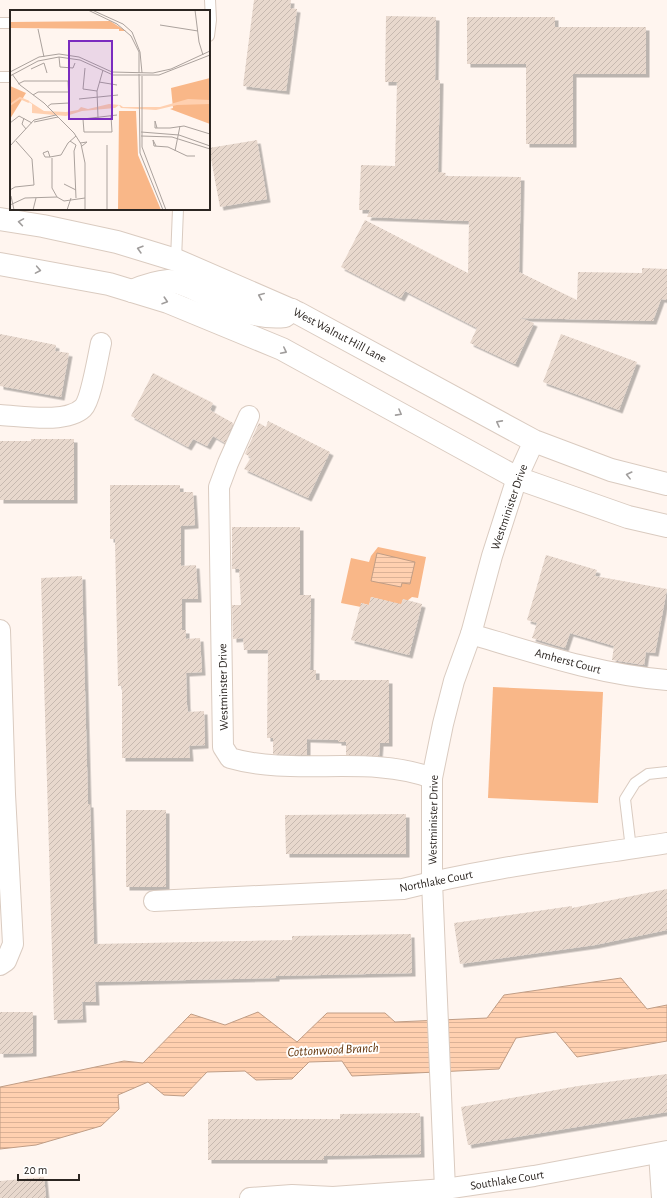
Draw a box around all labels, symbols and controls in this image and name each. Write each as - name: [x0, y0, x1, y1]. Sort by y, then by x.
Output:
- inset map: [10, 10, 210, 210]
- one-way arrow: [18, 219, 25, 227]
- one-way arrow: [137, 245, 144, 254]
- one-way arrow: [35, 265, 42, 274]
- one-way arrow: [257, 293, 264, 301]
- one-way arrow: [161, 296, 168, 305]
- street label: West Walnut Hill Lane: [291, 305, 389, 365]
- one-way arrow: [280, 346, 288, 354]
- one-way arrow: [394, 409, 402, 416]
- one-way arrow: [496, 420, 503, 427]
- street label: Westminister Drive: [489, 462, 529, 552]
- one-way arrow: [626, 471, 632, 479]
- street label: Westminster Drive: [216, 643, 230, 731]
- street label: Amherst Court: [534, 646, 603, 676]
- street label: Westminister Drive: [426, 775, 440, 865]
- street label: Northlake Court: [398, 868, 474, 894]
- water label: Cottonwood Branch: [287, 1042, 379, 1059]
- scale bar: [18, 1156, 79, 1182]
- text: 20 m: [24, 1164, 47, 1176]
- street label: Southlake Court: [469, 1168, 545, 1192]

